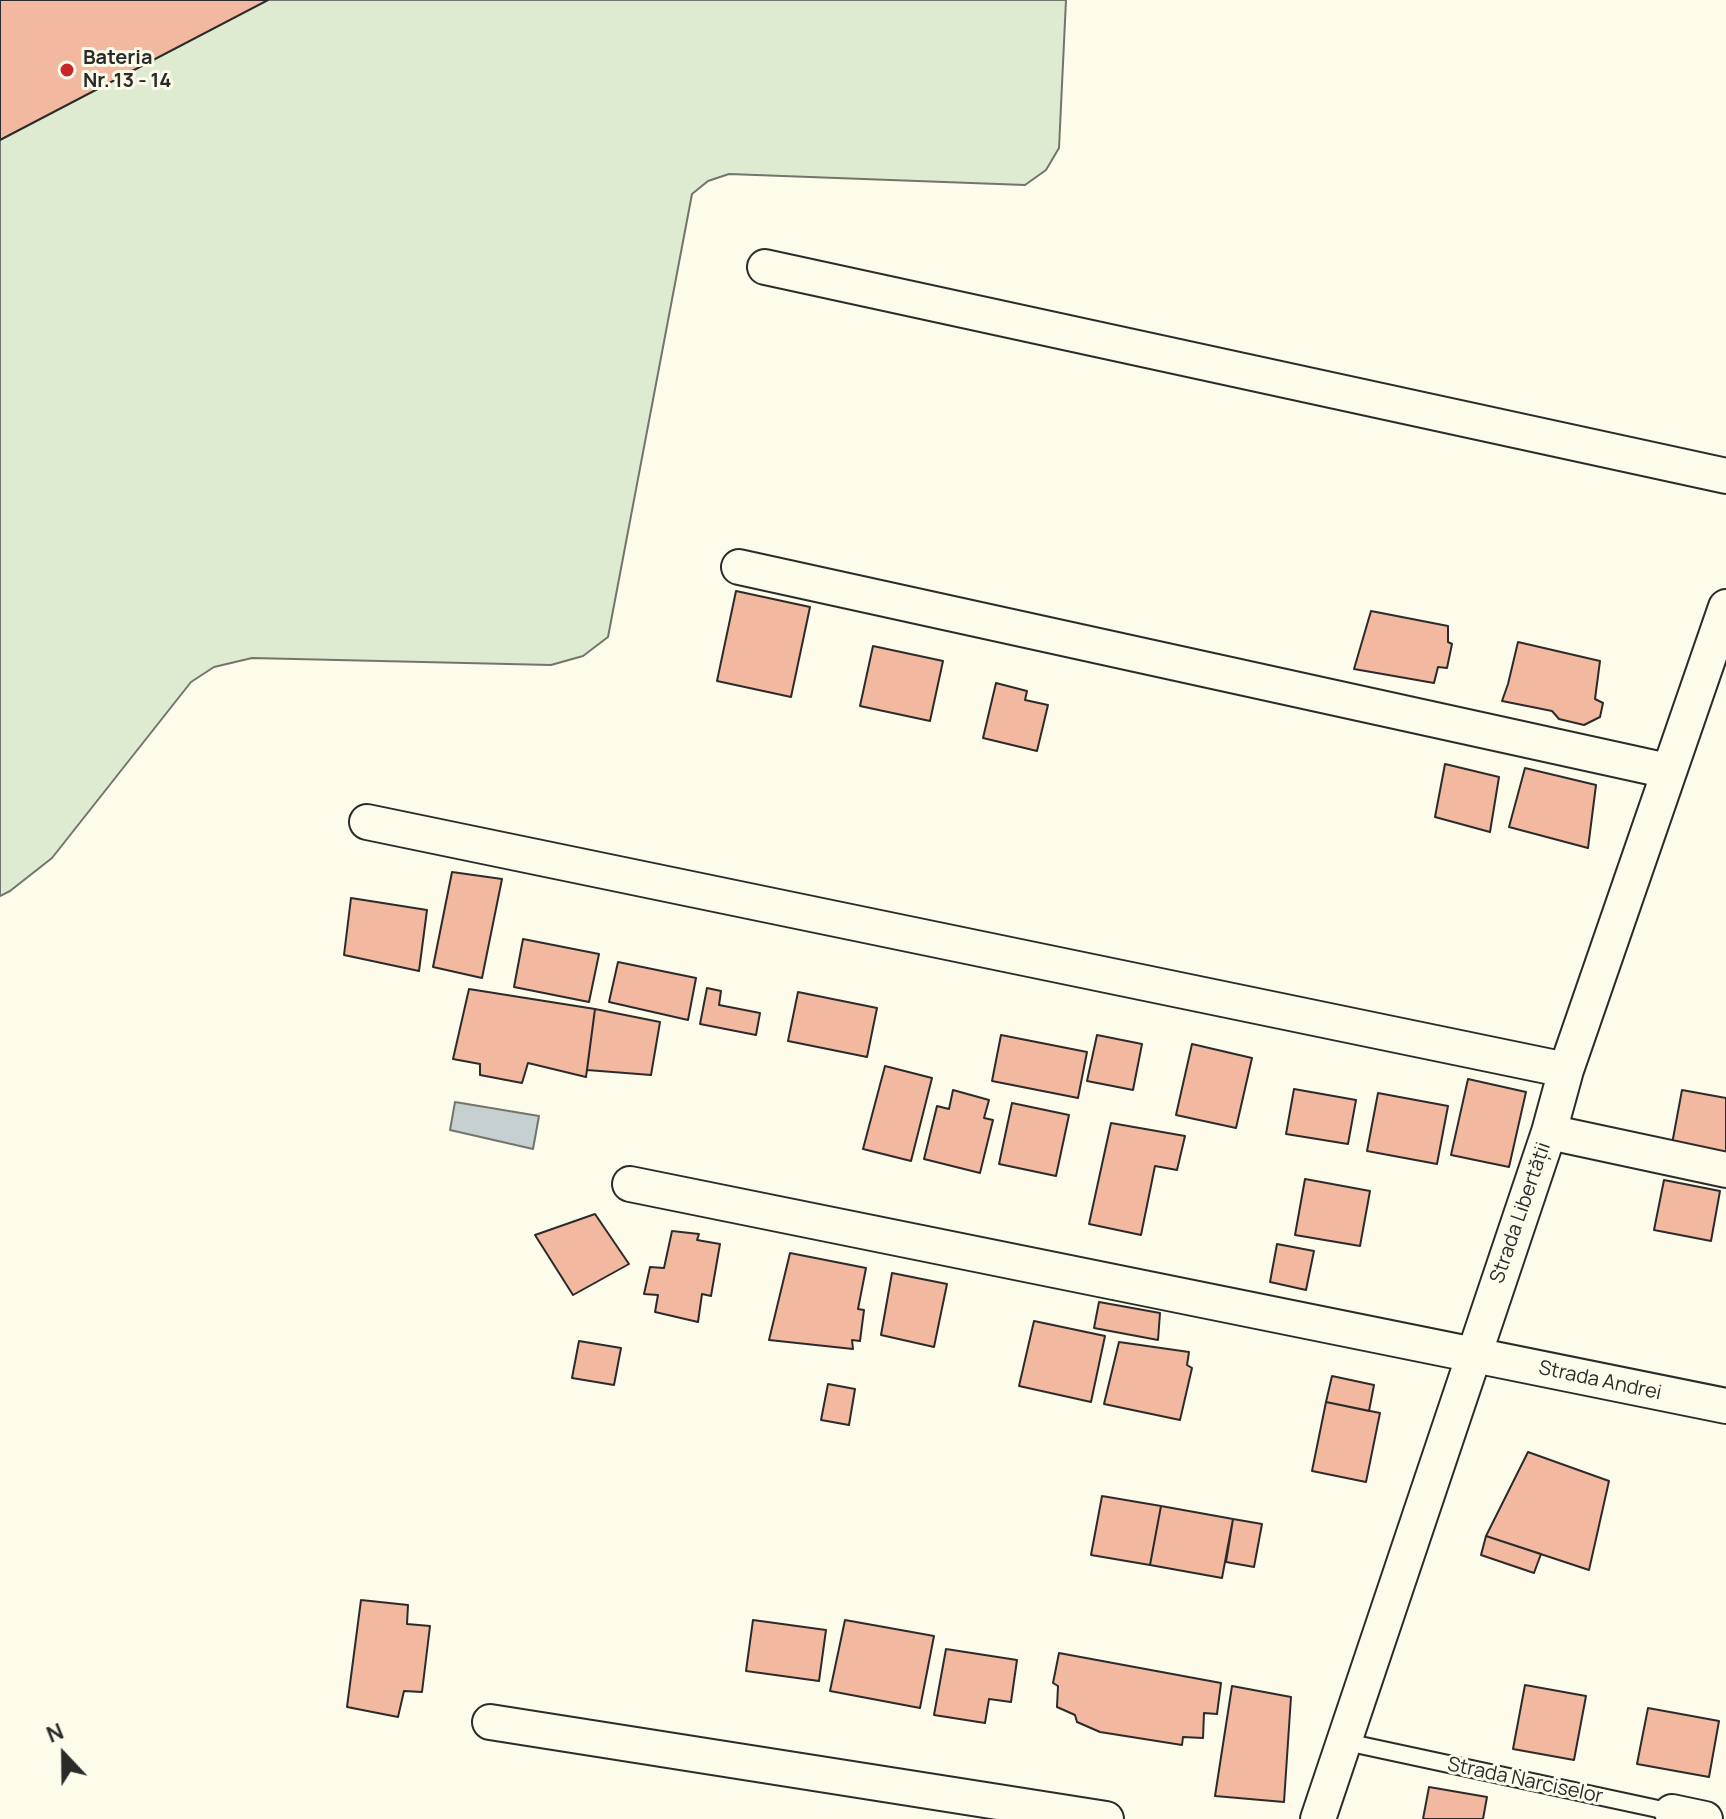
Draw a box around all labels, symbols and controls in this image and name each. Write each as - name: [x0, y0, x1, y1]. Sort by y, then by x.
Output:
- place label: Bateria Nr. 13 - 14: [83, 46, 172, 93]
- marker: Bateria Nr. 13 - 14: [58, 61, 76, 79]
- street label: Strada Libertății: [1486, 1139, 1556, 1287]
- street label: Strada Andrei: [1536, 1356, 1664, 1406]
- north arrow: [24, 1715, 104, 1795]
- text: N: [42, 1716, 68, 1750]
- street label: Strada Narciselor: [1445, 1753, 1605, 1809]

